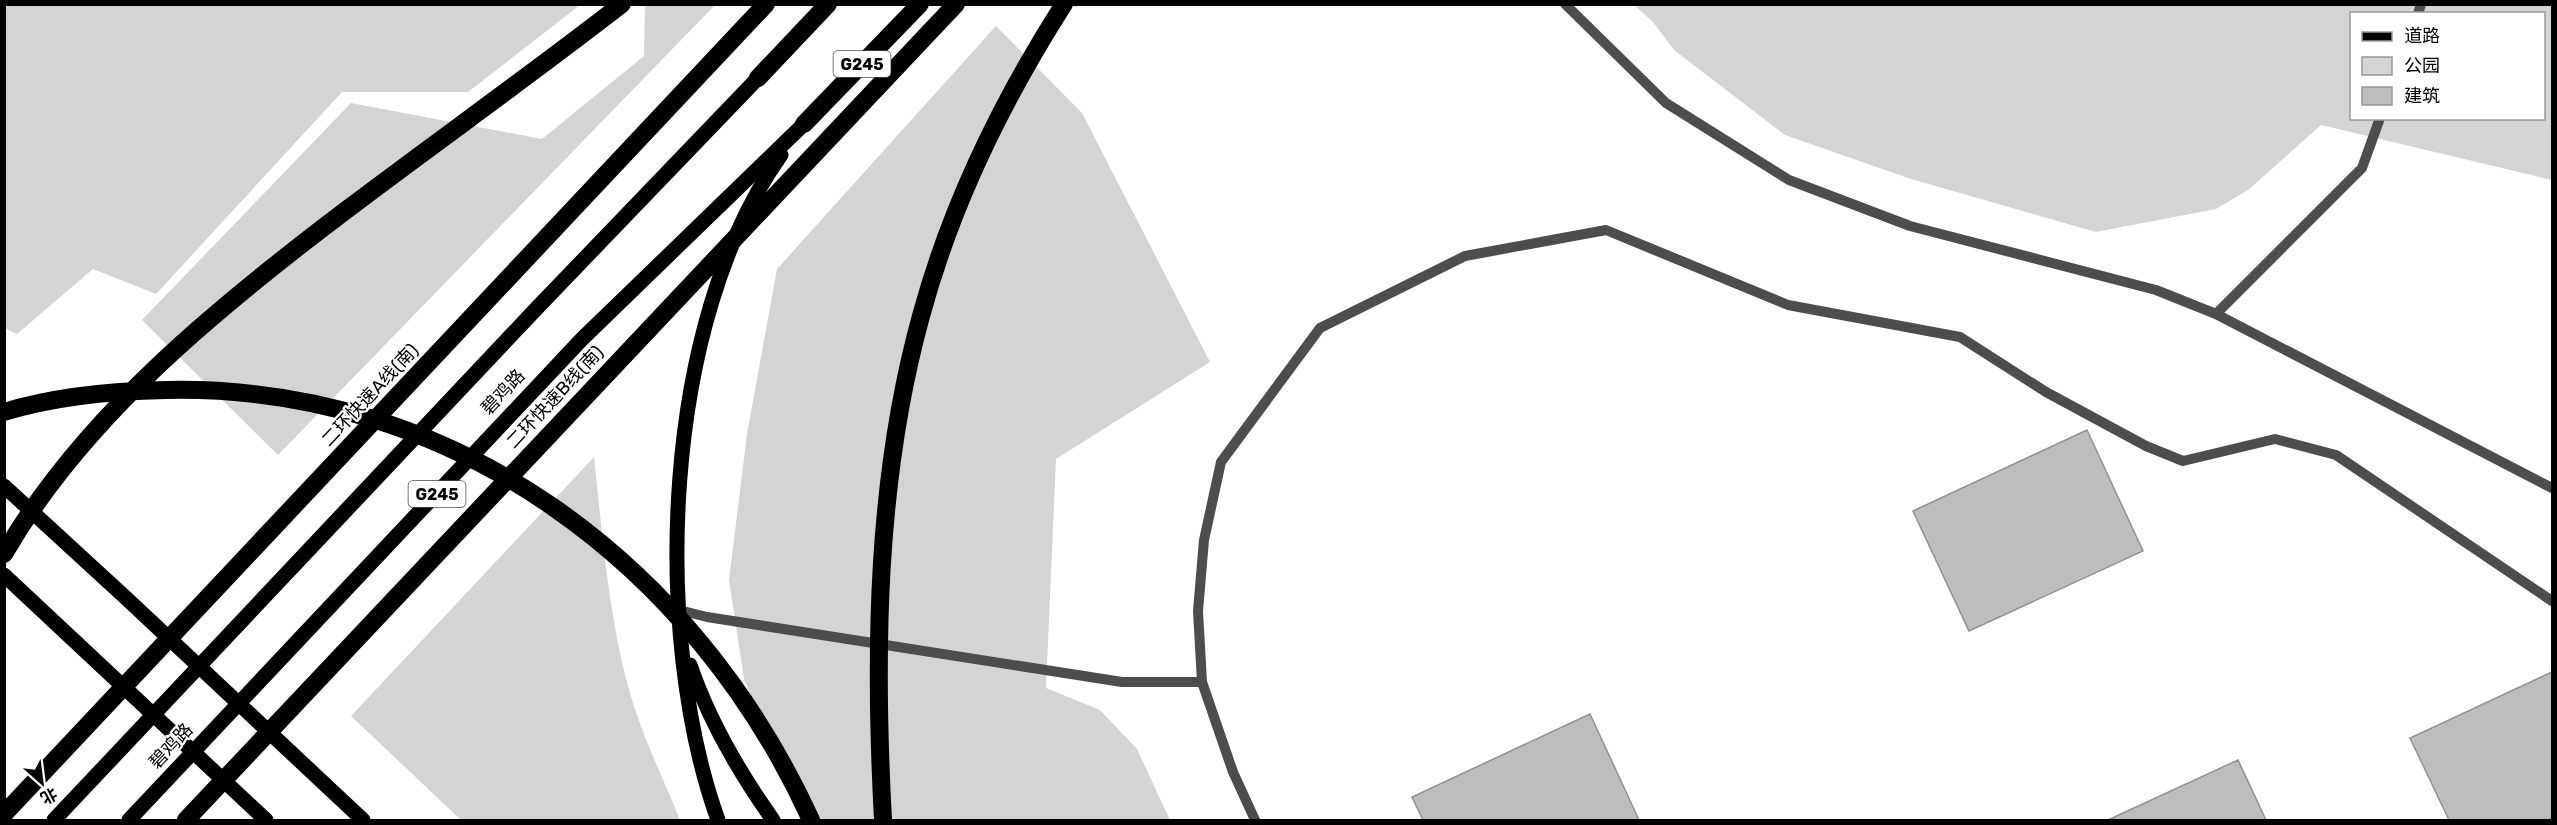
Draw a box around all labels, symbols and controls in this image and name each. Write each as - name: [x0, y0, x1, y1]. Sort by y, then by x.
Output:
- legend: [2350, 12, 2545, 120]
- text: 道路: [2404, 25, 2440, 47]
- road number: G245: [834, 51, 890, 77]
- text: 公园: [2404, 55, 2440, 77]
- text: 建筑: [2404, 85, 2440, 107]
- street label: 二环快速A线(南): [317, 339, 423, 451]
- street label: 二环快速B线(南): [502, 341, 608, 453]
- street label: 碧鸡路: [477, 365, 529, 419]
- road number: G245: [408, 481, 466, 507]
- street label: 碧鸡路: [145, 719, 197, 773]
- north arrow: [12, 753, 72, 813]
- text: 北: [37, 784, 60, 808]

